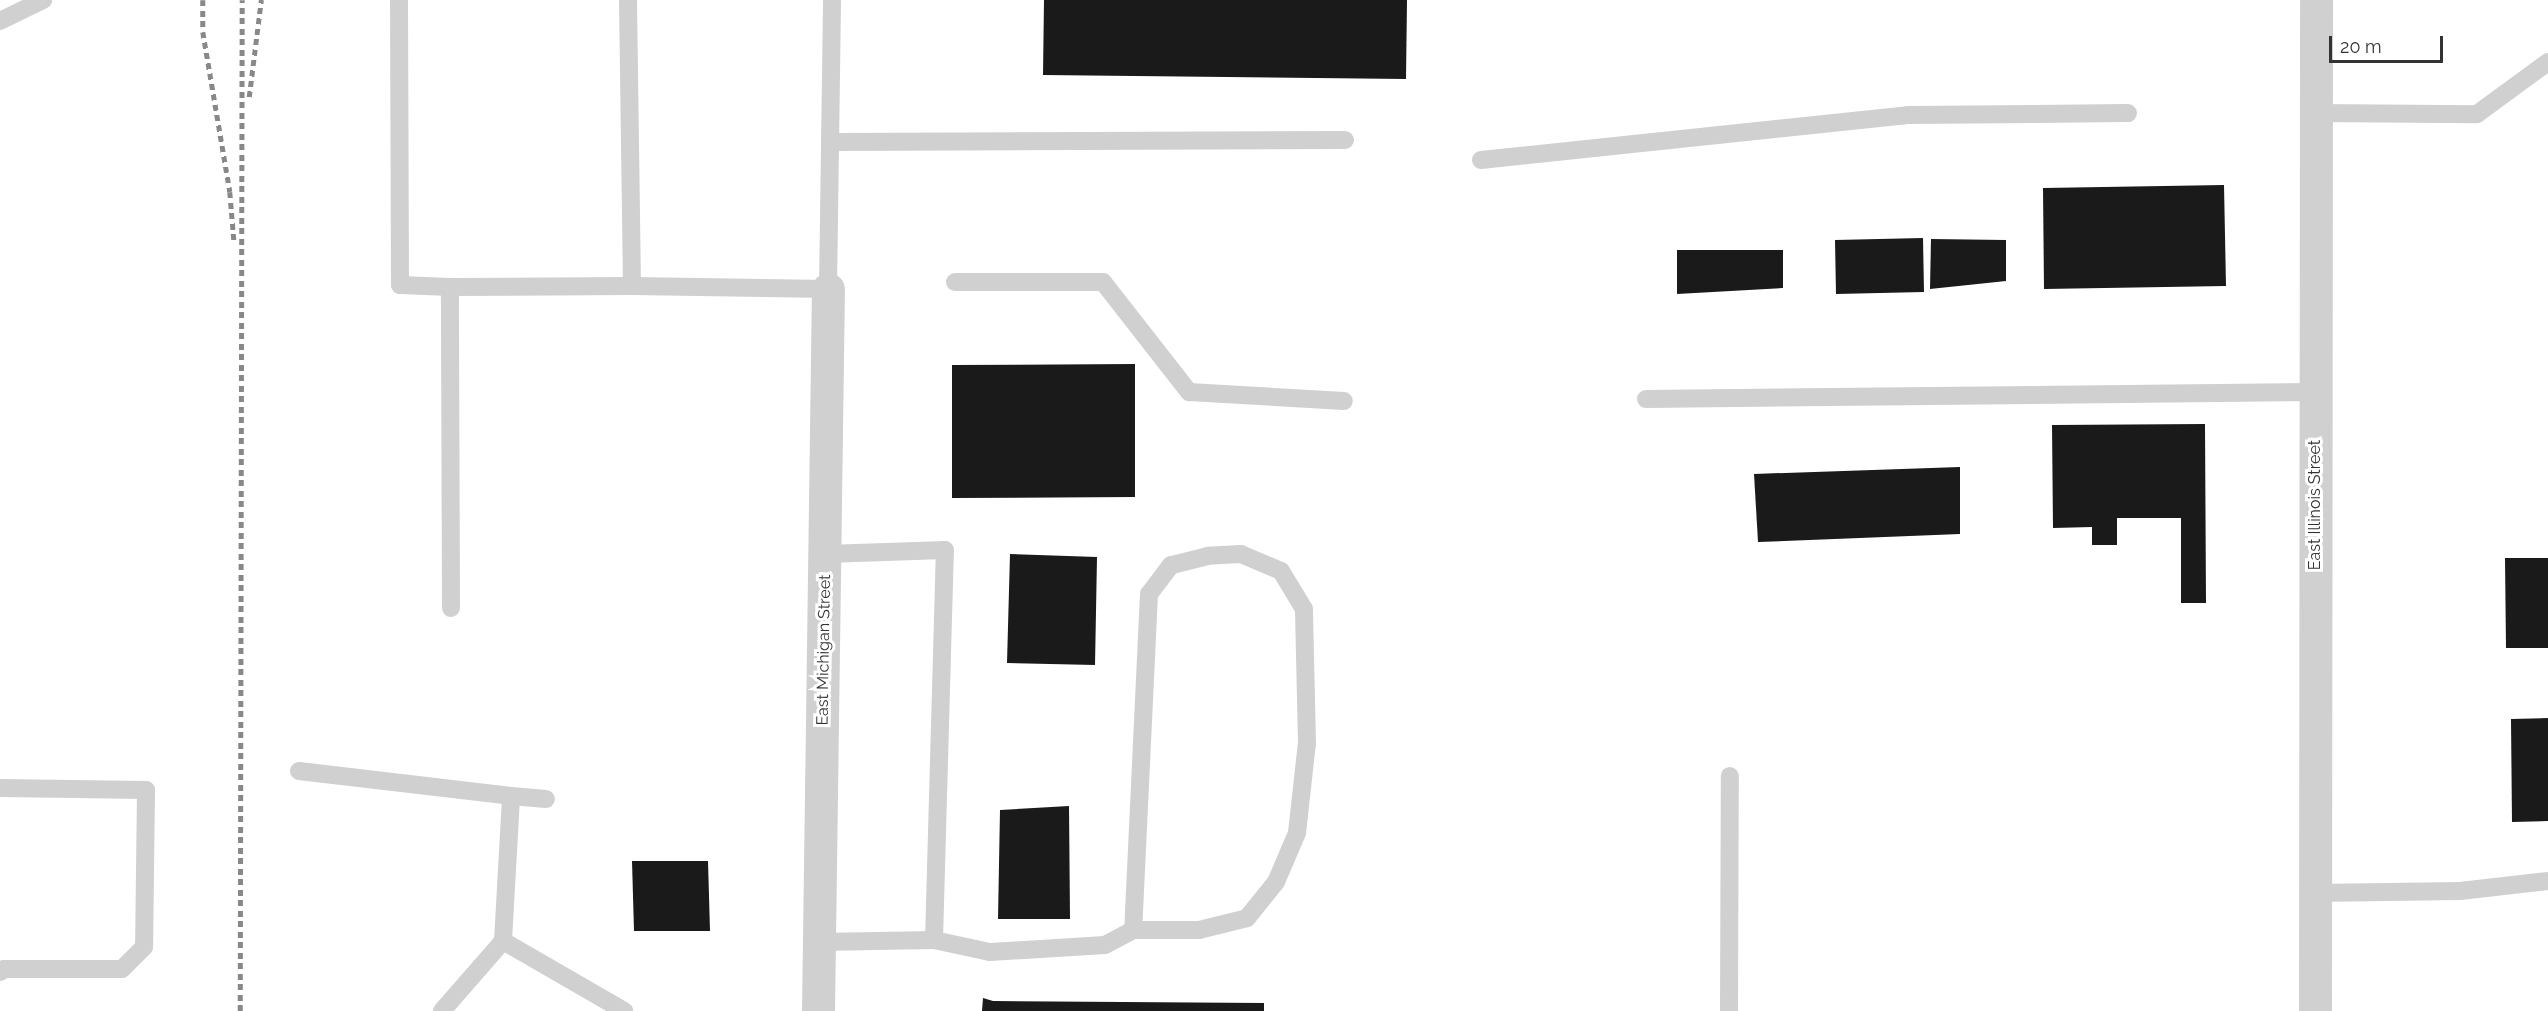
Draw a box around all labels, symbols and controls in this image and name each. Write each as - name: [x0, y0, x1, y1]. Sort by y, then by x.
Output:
- scale bar: [2332, 24, 2446, 62]
- text: 20 m: [2340, 36, 2382, 57]
- street label: East Illinois Street: [2305, 440, 2325, 570]
- street label: East Michigan Street: [813, 574, 835, 726]

